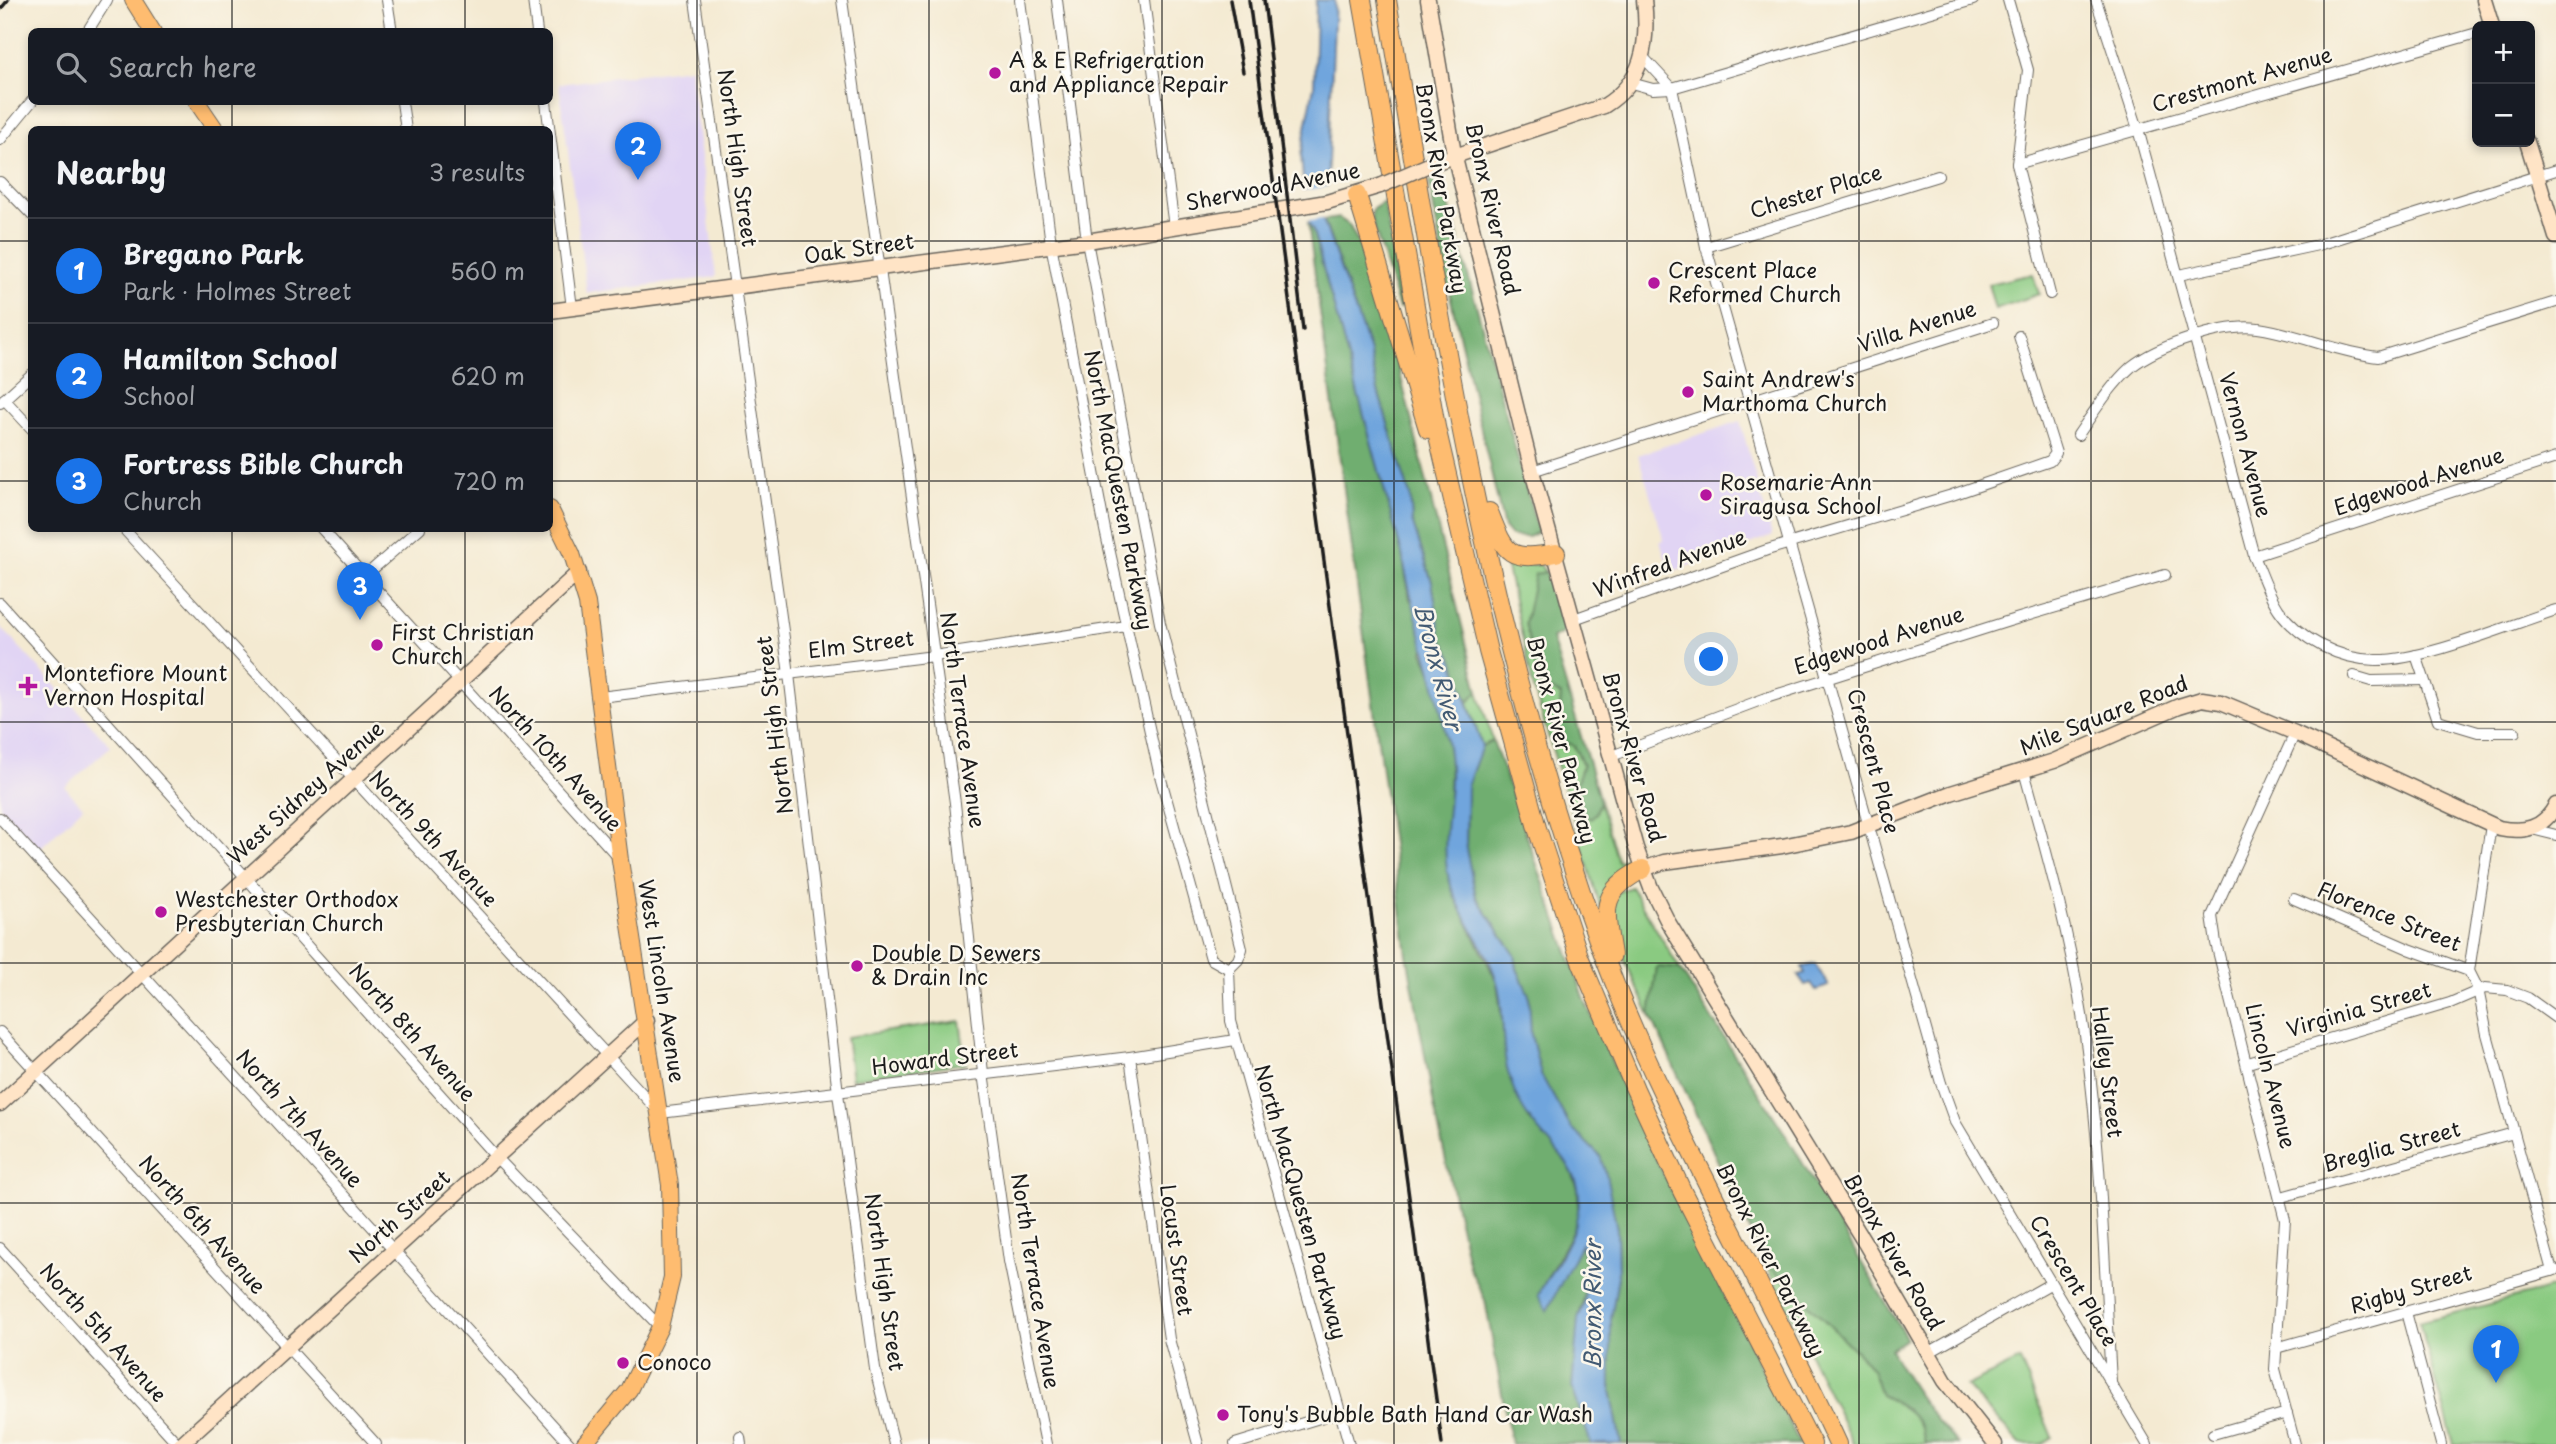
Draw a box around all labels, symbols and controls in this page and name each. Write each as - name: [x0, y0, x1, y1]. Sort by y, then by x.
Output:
- map controls: [2472, 21, 2535, 147]
- button: +: [2472, 21, 2535, 84]
- search box: [28, 28, 553, 105]
- street label: Crestmont Avenue: [2148, 37, 2335, 119]
- place label: A & E Refrigeration and Appliance Repair: [1009, 43, 1228, 99]
- text: Search here: [108, 47, 257, 86]
- icon: search: [52, 48, 90, 86]
- marker: A & E Refrigeration and Appliance Repair: [987, 65, 1003, 81]
- street label: North High Street: [711, 67, 767, 249]
- street label: Bronx River Parkway: [1409, 79, 1477, 296]
- button: −: [2472, 84, 2535, 147]
- street label: Bronx River Road: [1458, 119, 1529, 298]
- pin: 2: [615, 122, 661, 180]
- text: Nearby: [56, 149, 166, 194]
- street label: Sherwood Avenue: [1183, 152, 1362, 218]
- text: 3 results: [429, 154, 525, 189]
- street label: Chester Place: [1745, 155, 1886, 225]
- street label: Oak Street: [802, 223, 916, 271]
- text: Bregano Park: [123, 234, 304, 273]
- text: 1: [74, 253, 85, 288]
- text: 560 m: [450, 253, 525, 288]
- place label: Crescent Place Reformed Church: [1668, 253, 1841, 309]
- text: Park · Holmes Street: [123, 273, 351, 308]
- marker: Crescent Place Reformed Church: [1646, 275, 1662, 291]
- street label: Villa Avenue: [1853, 291, 1980, 359]
- text: Hamilton School: [123, 339, 338, 378]
- street label: North MacQuesten Parkway: [1077, 347, 1163, 632]
- text: 2: [71, 358, 87, 393]
- text: 620 m: [451, 358, 525, 393]
- place label: Saint Andrew's Marthoma Church: [1702, 362, 1887, 418]
- street label: Vernon Avenue: [2212, 368, 2282, 521]
- text: School: [123, 378, 195, 413]
- marker: Saint Andrew's Marthoma Church: [1680, 384, 1696, 400]
- street label: Edgewood Avenue: [2329, 438, 2507, 523]
- text: Fortress Bible Church: [123, 444, 404, 483]
- text: 3: [71, 463, 87, 498]
- text: 720 m: [453, 463, 525, 498]
- place label: Rosemarie Ann Siragusa School: [1720, 465, 1882, 521]
- text: Church: [123, 483, 202, 518]
- marker: Rosemarie Ann Siragusa School: [1698, 487, 1714, 503]
- street label: Winfred Avenue: [1588, 520, 1750, 605]
- pin: 3: [337, 562, 383, 620]
- street label: Edgewood Avenue: [1789, 597, 1967, 682]
- water label: Bronx River: [1406, 599, 1474, 737]
- street label: North Terrace Avenue: [933, 610, 995, 830]
- place label: First Christian Church: [391, 615, 534, 671]
- street label: Elm Street: [806, 621, 916, 665]
- street label: Bronx River Parkway: [1520, 632, 1606, 847]
- street label: North High Street: [746, 634, 800, 816]
- marker: First Christian Church: [369, 637, 385, 653]
- your location: [1694, 642, 1728, 676]
- place label: Montefiore Mount Vernon Hospital: [44, 656, 227, 712]
- street label: Mile Square Road: [2014, 666, 2192, 762]
- street label: Bronx River Road: [1595, 667, 1675, 846]
- marker: Montefiore Mount Vernon Hospital: [18, 676, 38, 696]
- street label: North 10th Avenue: [482, 678, 631, 838]
- street label: Crescent Place: [1840, 685, 1910, 836]
- street label: West Sidney Avenue: [219, 712, 390, 871]
- street label: North 9th Avenue: [363, 762, 506, 913]
- street label: Florence Street: [2313, 872, 2466, 959]
- street label: West Lincoln Avenue: [631, 877, 695, 1085]
- place label: Westchester Orthodox Presbyterian Church: [175, 882, 399, 938]
- marker: Westchester Orthodox Presbyterian Church: [153, 904, 169, 920]
- place label: Double D Sewers & Drain Inc: [871, 936, 1041, 992]
- street label: North 8th Avenue: [343, 955, 484, 1108]
- marker: Double D Sewers & Drain Inc: [849, 958, 865, 974]
- street label: Virginia Street: [2282, 972, 2435, 1044]
- street label: Lincoln Avenue: [2238, 999, 2305, 1152]
- street label: Halley Street: [2085, 1004, 2133, 1139]
- street label: Howard Street: [870, 1032, 1020, 1082]
- street label: North 7th Avenue: [230, 1041, 371, 1194]
- street label: North MacQuesten Parkway: [1247, 1060, 1357, 1343]
- street label: Breglia Street: [2319, 1111, 2464, 1179]
- street label: North 6th Avenue: [132, 1147, 275, 1300]
- street label: Bronx River Parkway: [1709, 1156, 1835, 1362]
- street label: North Street: [341, 1161, 456, 1270]
- street label: Bronx River Road: [1837, 1167, 1953, 1335]
- street label: North Terrace Avenue: [1004, 1171, 1070, 1391]
- street label: Locust Street: [1153, 1182, 1203, 1317]
- street label: North High Street: [858, 1191, 914, 1373]
- street label: Crescent Place: [2023, 1208, 2127, 1352]
- water label: Bronx River: [1574, 1237, 1609, 1370]
- street label: North 5th Avenue: [33, 1255, 176, 1408]
- street label: Rigby Street: [2346, 1255, 2475, 1321]
- pin: 1: [2473, 1325, 2519, 1383]
- place label: Conoco: [637, 1345, 712, 1377]
- marker: Conoco: [615, 1355, 631, 1371]
- place label: Tony's Bubble Bath Hand Car Wash: [1237, 1397, 1593, 1429]
- marker: Tony's Bubble Bath Hand Car Wash: [1215, 1407, 1231, 1423]

